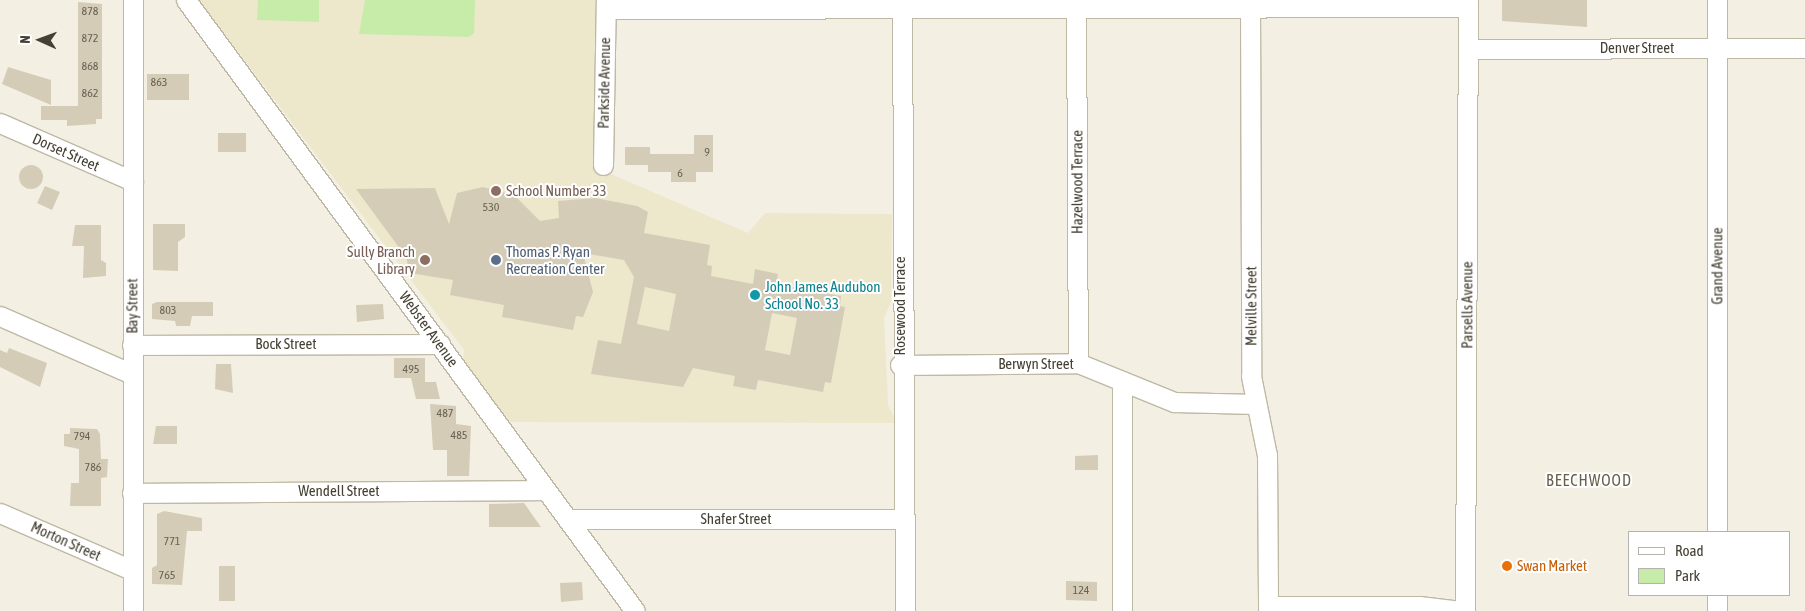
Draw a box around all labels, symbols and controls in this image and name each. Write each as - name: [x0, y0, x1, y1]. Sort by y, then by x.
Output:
- house number: 878: [82, 5, 98, 19]
- north arrow: [15, 15, 65, 65]
- house number: 872: [82, 32, 98, 46]
- text: N: [17, 35, 33, 44]
- street label: Parkside Avenue: [594, 37, 614, 129]
- street label: Denver Street: [1600, 39, 1674, 57]
- house number: 868: [82, 60, 98, 74]
- house number: 863: [151, 76, 167, 90]
- house number: 862: [82, 87, 98, 101]
- street label: Dorset Street: [30, 129, 102, 175]
- street label: Hazelwood Terrace: [1068, 130, 1086, 234]
- house number: 9: [704, 146, 710, 160]
- house number: 6: [677, 167, 683, 181]
- place label: School Number 33: [506, 182, 607, 200]
- marker: School Number 33: [490, 185, 502, 197]
- house number: 530: [483, 201, 499, 215]
- street label: Grand Avenue: [1708, 227, 1726, 305]
- place label: Sully Branch Library: [347, 242, 415, 277]
- place label: Thomas P. Ryan Recreation Center: [506, 242, 604, 277]
- marker: Sully Branch Library: [419, 254, 431, 266]
- marker: Thomas P. Ryan Recreation Center: [490, 254, 502, 266]
- street label: Rosewood Terrace: [891, 257, 909, 355]
- street label: Parsells Avenue: [1458, 261, 1476, 349]
- street label: Melville Street: [1242, 266, 1260, 346]
- place label: John James Audubon School No. 33: [765, 277, 881, 312]
- street label: Bay Street: [123, 278, 141, 334]
- street label: Webster Avenue: [396, 288, 462, 370]
- marker: John James Audubon School No. 33: [749, 289, 761, 301]
- house number: 803: [160, 304, 176, 318]
- street label: Bock Street: [255, 335, 317, 353]
- street label: Berwyn Street: [998, 355, 1074, 373]
- house number: 495: [403, 363, 419, 377]
- house number: 487: [437, 407, 453, 421]
- house number: 485: [451, 429, 467, 443]
- house number: 794: [74, 430, 90, 444]
- house number: 786: [85, 461, 101, 475]
- district label: BEECHWOOD: [1545, 470, 1633, 490]
- street label: Wendell Street: [298, 482, 380, 500]
- street label: Shafer Street: [701, 510, 771, 528]
- street label: Morton Street: [28, 518, 104, 564]
- legend: [1628, 531, 1790, 596]
- house number: 771: [164, 535, 180, 549]
- text: Road: [1675, 542, 1704, 559]
- place label: Swan Market: [1517, 557, 1587, 575]
- marker: Swan Market: [1501, 560, 1513, 572]
- text: Park: [1675, 567, 1700, 584]
- house number: 765: [159, 569, 175, 583]
- house number: 124: [1073, 584, 1089, 598]

